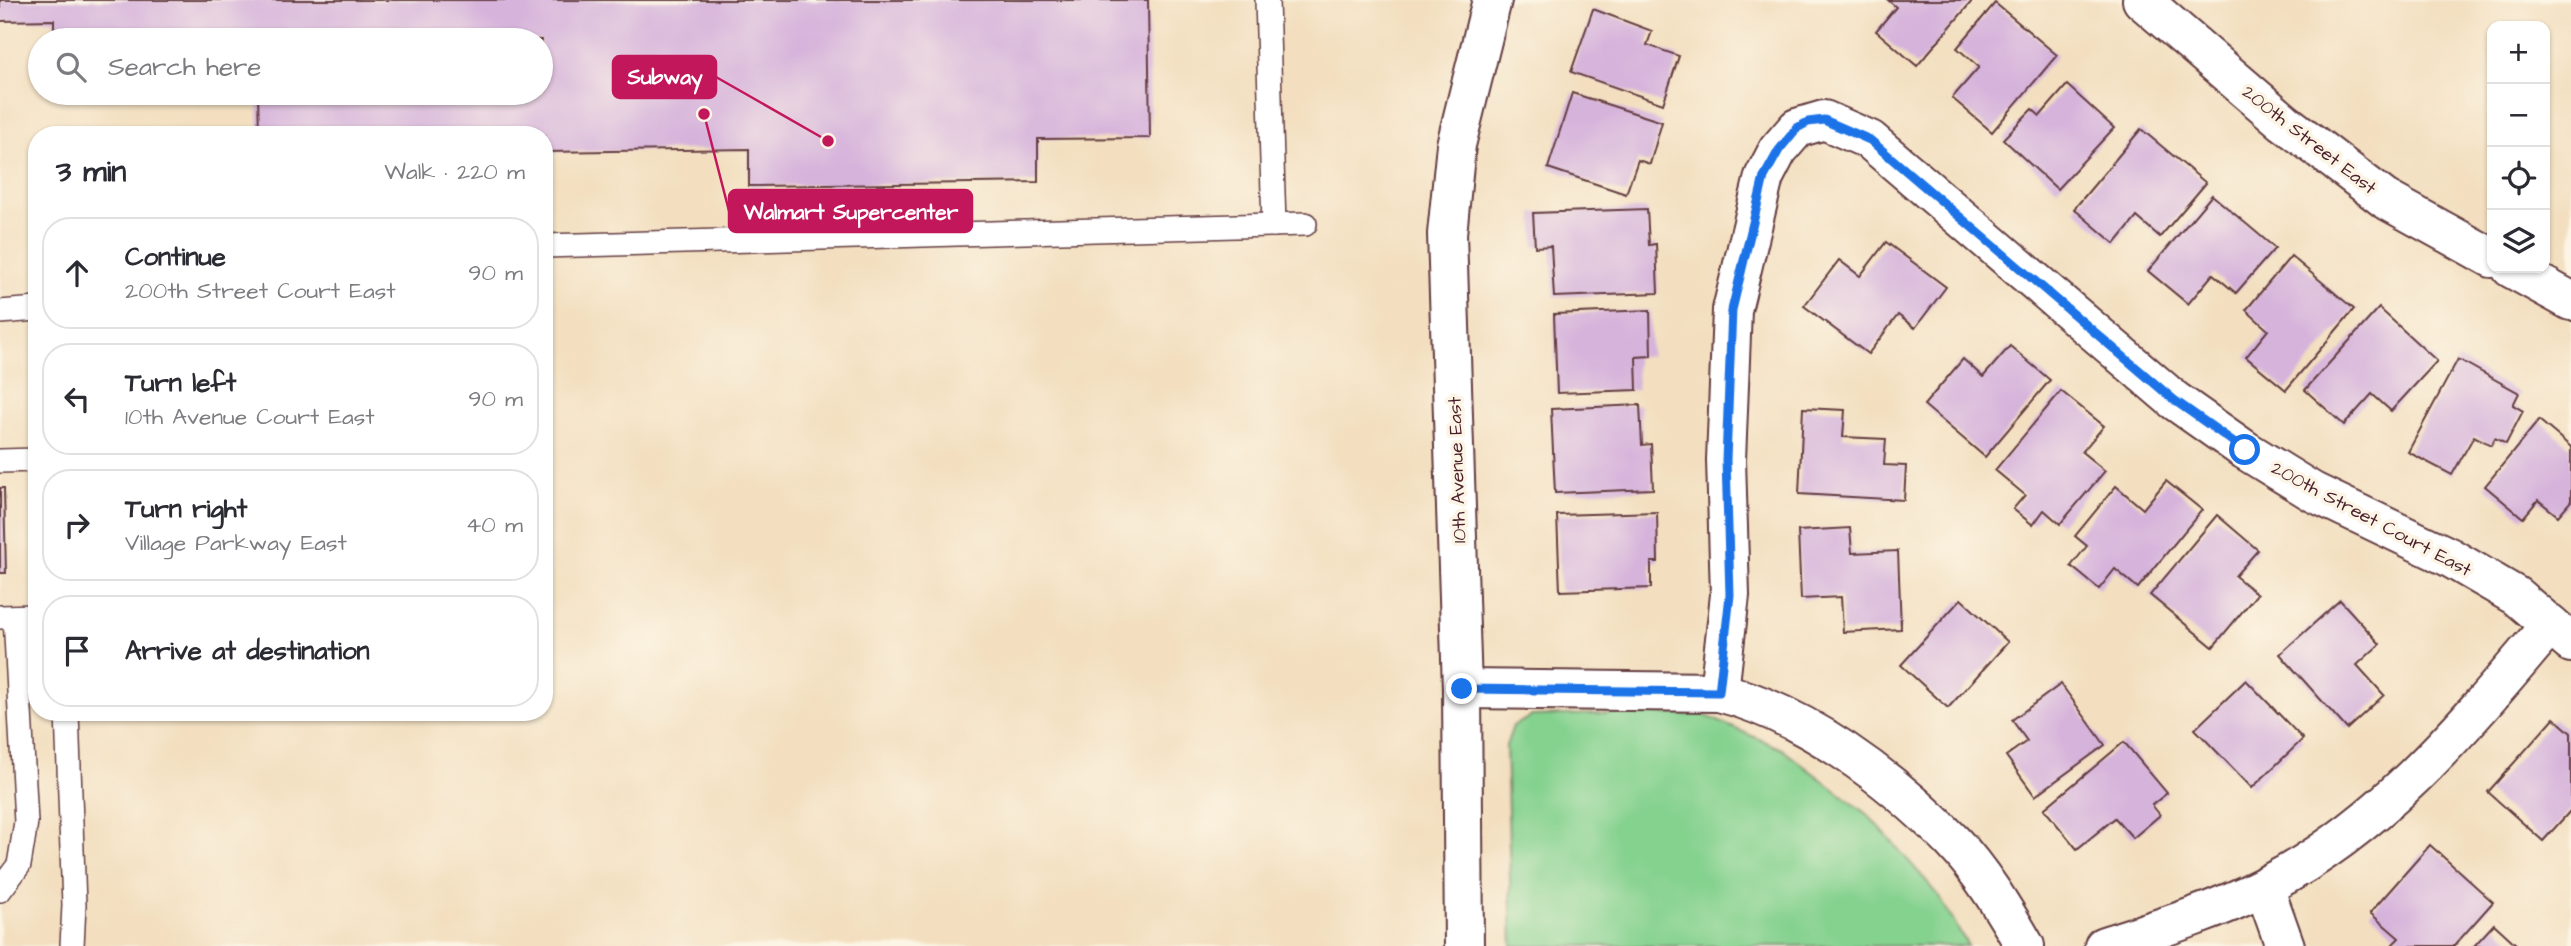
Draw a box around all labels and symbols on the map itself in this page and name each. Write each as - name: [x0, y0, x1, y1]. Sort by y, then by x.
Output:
- callout: Subway: [613, 56, 716, 98]
- text: Subway: [626, 63, 703, 95]
- street label: 200th Street East: [2236, 79, 2382, 201]
- callout: Walmart Supercenter: [729, 190, 972, 232]
- text: Walmart Supercenter: [743, 198, 959, 228]
- street label: 10th Avenue East: [1441, 396, 1474, 544]
- route start: [2229, 434, 2260, 465]
- street label: 200th Street Court East: [2266, 455, 2477, 584]
- route end: [1446, 673, 1477, 704]

